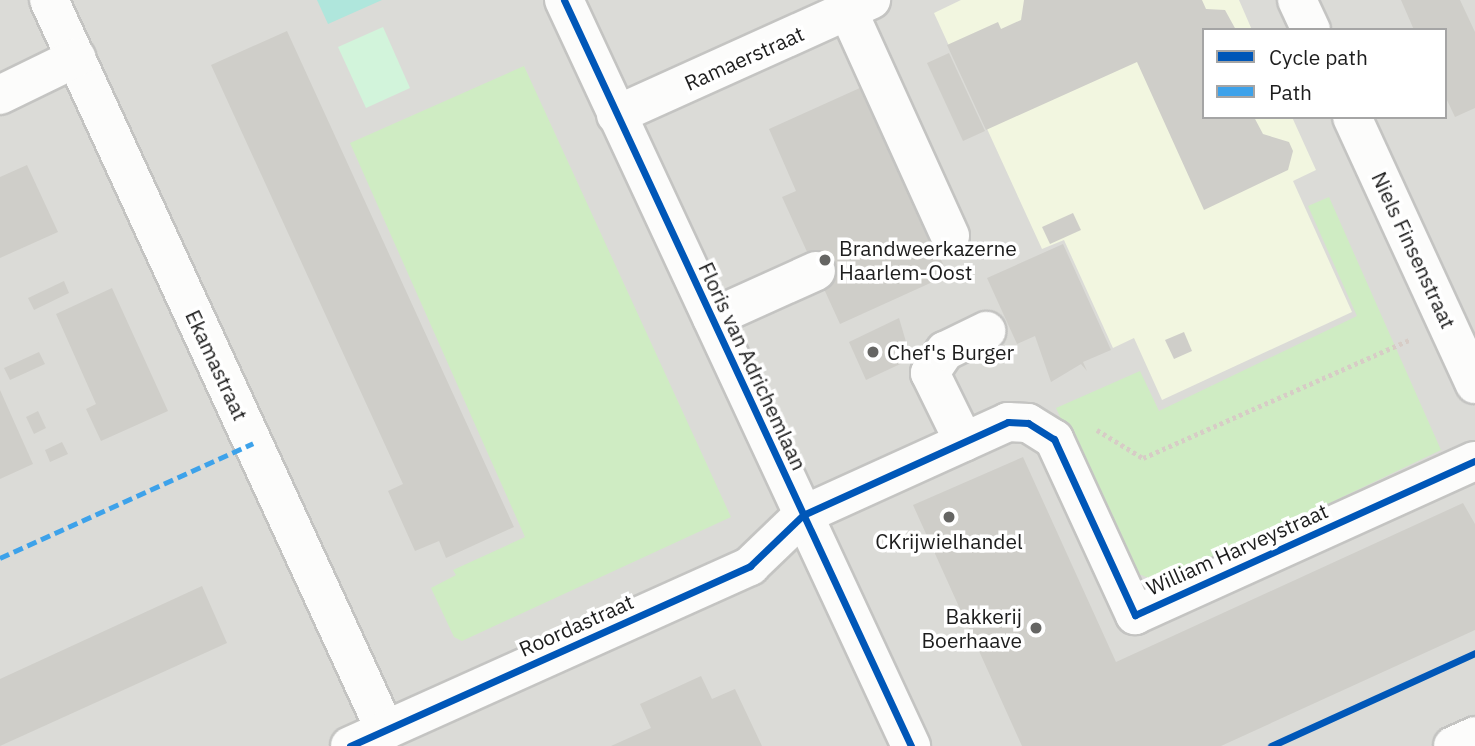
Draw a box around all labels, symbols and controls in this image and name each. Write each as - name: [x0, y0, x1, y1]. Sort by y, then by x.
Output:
- street label: Ramaerstraat: [680, 20, 808, 96]
- legend: [1202, 28, 1447, 119]
- text: Cycle path: [1269, 43, 1368, 71]
- text: Path: [1269, 78, 1312, 106]
- street label: Niels Finsenstraat: [1367, 168, 1461, 332]
- place label: Brandweerkazerne Haarlem-Oost: [839, 235, 1017, 285]
- marker: Brandweerkazerne Haarlem-Oost: [817, 252, 833, 268]
- street label: Floris van Adrichemlaan: [694, 258, 812, 474]
- street label: Ekamastraat: [180, 306, 254, 424]
- place label: Chef's Burger: [887, 339, 1014, 365]
- marker: Chef's Burger: [865, 344, 881, 360]
- street label: William Harveystraat: [1142, 498, 1332, 600]
- marker: CKrijwielhandel: [941, 509, 957, 525]
- place label: CKrijwielhandel: [875, 528, 1023, 554]
- street label: Roordastraat: [515, 589, 637, 661]
- place label: Bakkerij Boerhaave: [921, 603, 1022, 653]
- marker: Bakkerij Boerhaave: [1028, 620, 1044, 636]

